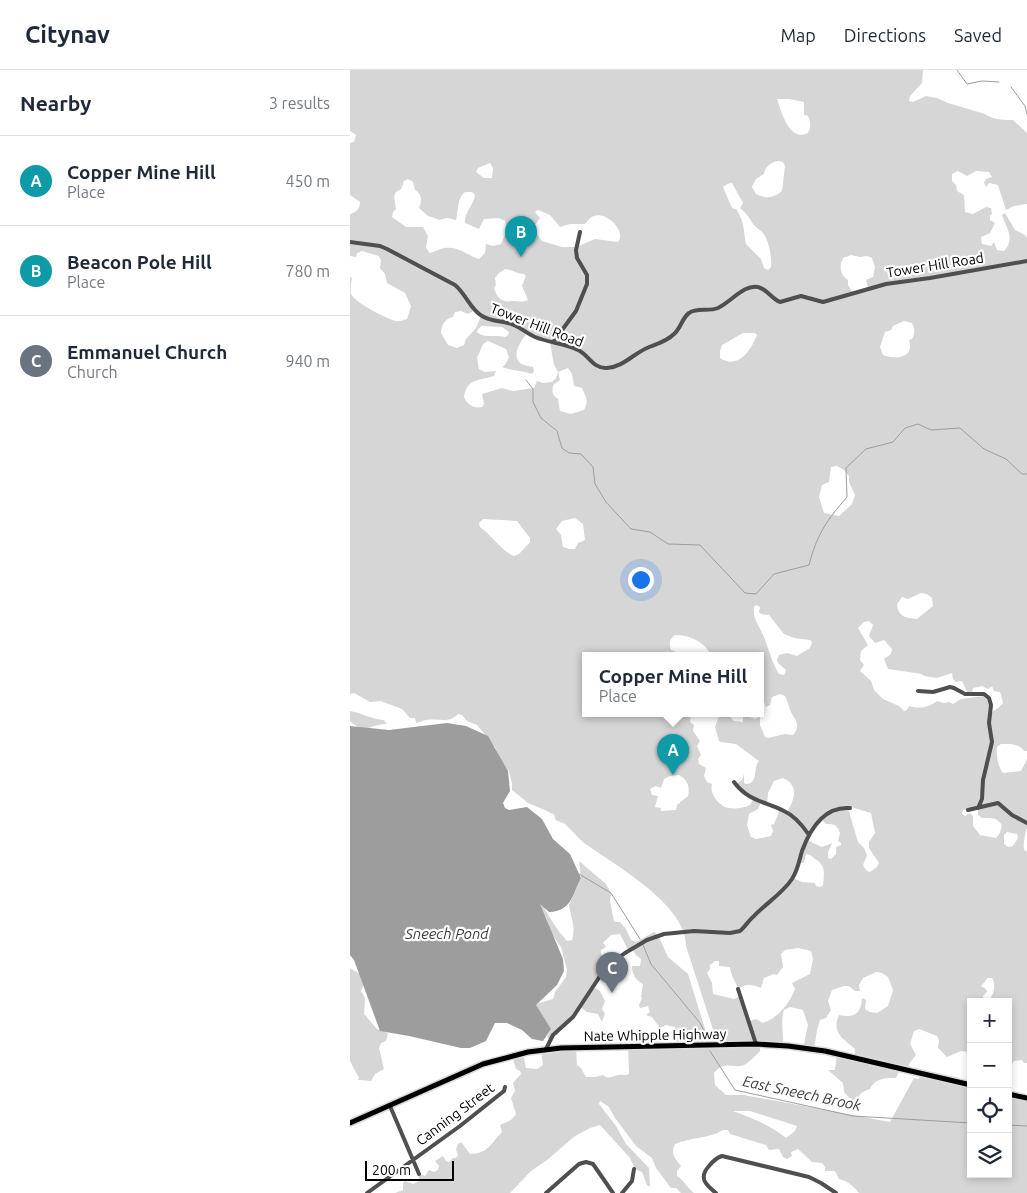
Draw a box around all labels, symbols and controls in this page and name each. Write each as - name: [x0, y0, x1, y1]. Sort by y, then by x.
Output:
- text: Citynav: [25, 21, 110, 48]
- text: Map: [780, 25, 816, 45]
- text: Directions: [844, 25, 926, 45]
- text: Saved: [954, 25, 1002, 45]
- text: Nearby: [20, 91, 91, 115]
- text: 3 results: [269, 94, 330, 112]
- text: Copper Mine Hill: [67, 161, 216, 183]
- text: A: [30, 172, 42, 190]
- text: 450 m: [285, 172, 330, 190]
- text: Place: [67, 183, 105, 201]
- pin: B: [505, 216, 537, 257]
- street label: Tower Hill Road: [885, 249, 985, 281]
- text: Beacon Pole Hill: [67, 251, 212, 273]
- text: B: [31, 262, 41, 280]
- text: 780 m: [285, 262, 330, 280]
- text: Place: [67, 273, 105, 291]
- street label: Tower Hill Road: [488, 300, 586, 350]
- text: Emmanuel Church: [67, 341, 227, 363]
- text: C: [31, 352, 41, 370]
- text: 940 m: [285, 352, 330, 370]
- text: Church: [67, 363, 118, 381]
- your location: [628, 567, 654, 593]
- popup: [582, 652, 764, 717]
- text: Copper Mine Hill: [599, 665, 747, 687]
- text: Place: [599, 687, 637, 705]
- pin: A: [657, 734, 689, 775]
- water label: Sneech Pond: [404, 925, 489, 942]
- pin: C: [596, 952, 628, 993]
- map controls: [967, 998, 1012, 1178]
- button: +: [967, 998, 1012, 1043]
- street label: Nate Whipple Highway: [583, 1026, 727, 1044]
- button: −: [967, 1043, 1012, 1088]
- water label: East Sneech Brook: [741, 1072, 863, 1114]
- street label: Canning Street: [413, 1079, 498, 1149]
- button: locate: [967, 1088, 1012, 1133]
- button: layers: [967, 1133, 1012, 1178]
- scale bar: [365, 1158, 454, 1181]
- text: 200 m: [372, 1162, 411, 1178]

